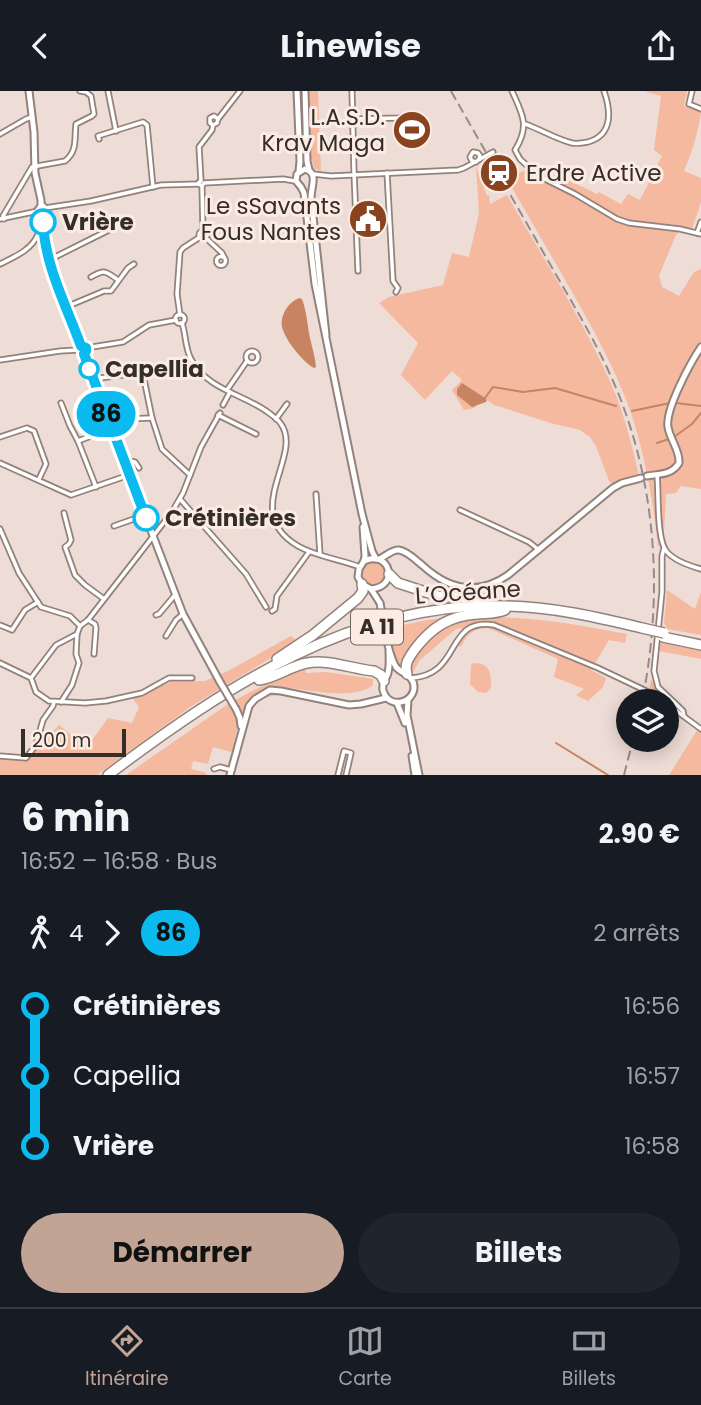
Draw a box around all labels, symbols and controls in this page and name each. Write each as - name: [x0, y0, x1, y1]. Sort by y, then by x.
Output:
- text: Linewise: [280, 23, 421, 68]
- icon: back: [21, 27, 59, 65]
- icon: share: [642, 27, 680, 65]
- place label: L.A.S.D. Krav Maga: [262, 101, 385, 159]
- sports icon: L.A.S.D. Krav Maga: [391, 109, 433, 151]
- station icon: Erdre Active: [478, 152, 520, 194]
- place label: Erdre Active: [526, 157, 662, 189]
- place label: Le sSavants Fous Nantes: [201, 190, 341, 248]
- public building icon: Le sSavants Fous Nantes: [347, 198, 389, 240]
- place label: Vrière: [62, 206, 134, 238]
- marker: Vrière: [30, 209, 56, 235]
- place label: Capellia: [105, 353, 204, 385]
- marker: Capellia: [79, 359, 99, 379]
- line badge: 86: [74, 391, 138, 437]
- text: 86: [91, 397, 121, 430]
- place label: Crétinières: [165, 502, 296, 534]
- marker: Crétinières: [133, 505, 159, 531]
- street label: L’Océane: [414, 572, 522, 612]
- road number: A 11: [351, 609, 403, 645]
- map controls: [616, 689, 679, 752]
- button: layers: [616, 689, 679, 752]
- scale bar: [21, 726, 126, 758]
- text: 200 m: [32, 727, 91, 754]
- text: 6 min: [21, 791, 130, 844]
- text: 2.90 €: [599, 816, 680, 852]
- text: 16:52 – 16:58 · Bus: [21, 845, 217, 877]
- icon: walk: [21, 914, 59, 952]
- icon: forward: [93, 914, 131, 952]
- text: 86: [155, 916, 186, 949]
- text: 4: [69, 917, 83, 949]
- text: 2 arrêts: [593, 917, 680, 949]
- text: Crétinières: [73, 988, 221, 1024]
- text: 16:56: [624, 990, 680, 1022]
- text: Capellia: [73, 1058, 181, 1094]
- text: 16:57: [626, 1060, 680, 1092]
- text: Vrière: [73, 1128, 154, 1164]
- text: 16:58: [624, 1130, 680, 1162]
- button: Démarrer: [21, 1213, 344, 1293]
- button: Billets: [358, 1213, 680, 1293]
- tab: Itinéraire: [85, 1322, 169, 1393]
- tab: Carte: [339, 1322, 392, 1393]
- tab: Billets: [562, 1322, 616, 1393]

